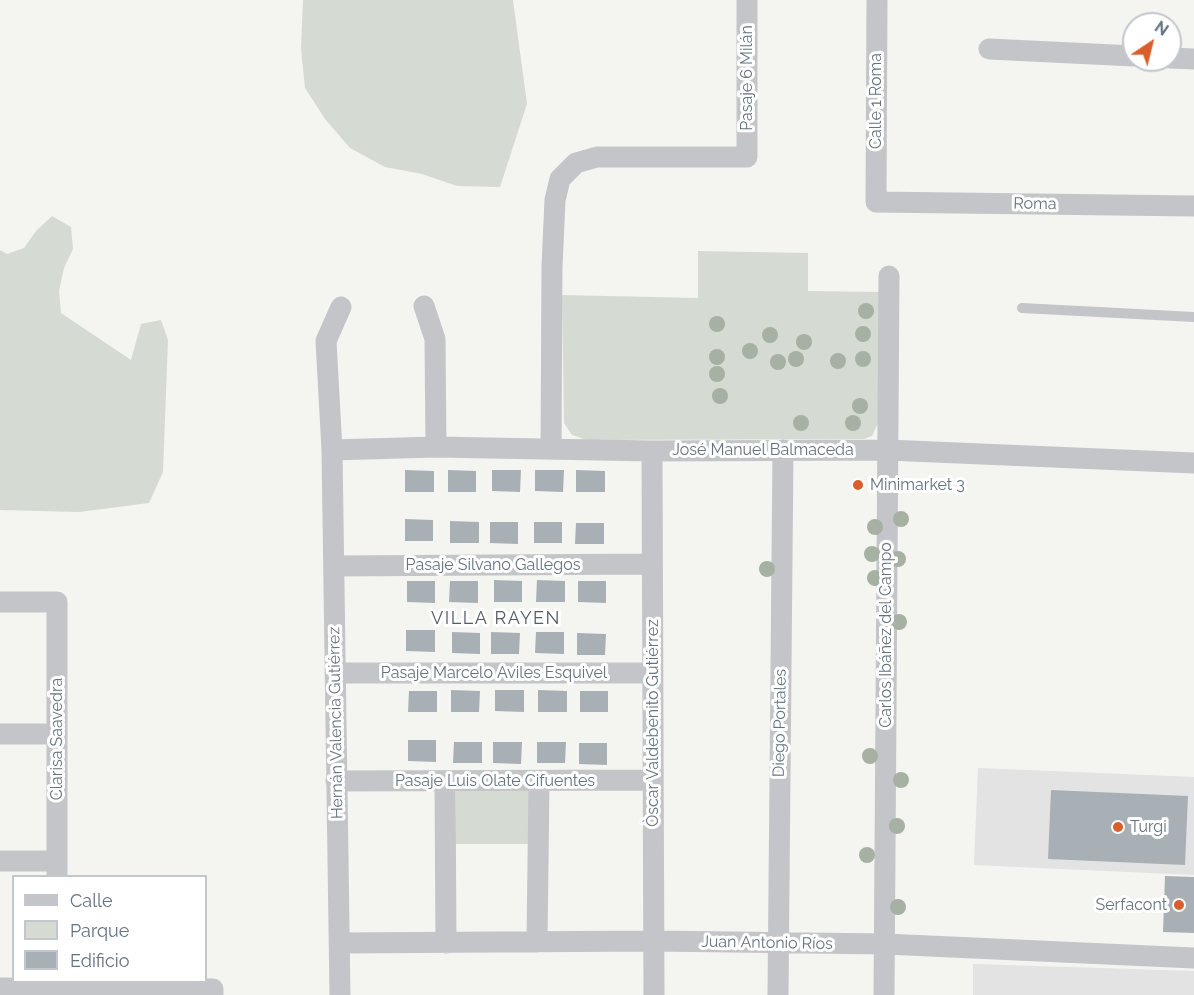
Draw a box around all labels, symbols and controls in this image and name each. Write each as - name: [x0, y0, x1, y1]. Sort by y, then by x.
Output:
- north arrow: [1122, 12, 1182, 72]
- text: N: [1151, 17, 1172, 40]
- street label: Pasaje 6 Milán: [737, 25, 757, 131]
- street label: Calle 1 Roma: [866, 53, 886, 149]
- street label: Roma: [1013, 194, 1057, 214]
- street label: José Manuel Balmaceda: [672, 440, 854, 460]
- place label: Minimarket 3: [870, 475, 965, 495]
- marker: Minimarket 3: [851, 478, 865, 492]
- street label: Carlos Ibáñez del Campo: [876, 542, 896, 728]
- street label: Pasaje Silvano Gallegos: [406, 555, 580, 575]
- district label: VILLA RAYEN: [431, 608, 561, 630]
- street label: Òscar Valdebenito Gutiérrez: [643, 619, 663, 827]
- street label: Hernán Valencia Gutiérrez: [325, 627, 347, 819]
- street label: Pasaje Marcelo Aviles Esquivel: [381, 663, 607, 683]
- street label: Diego Portales: [769, 669, 791, 777]
- street label: Clarisa Saavedra: [47, 678, 67, 800]
- street label: Pasaje Luis Olate Cifuentes: [395, 771, 595, 791]
- place label: Turgi: [1130, 817, 1167, 837]
- marker: Turgi: [1111, 820, 1125, 834]
- legend: [12, 875, 207, 983]
- text: Calle: [70, 890, 113, 911]
- place label: Serfacont: [1095, 895, 1167, 915]
- marker: Serfacont: [1172, 898, 1186, 912]
- text: Parque: [70, 920, 129, 941]
- street label: Juan Antonio Ríos: [701, 932, 833, 954]
- text: Edificio: [70, 950, 129, 971]

